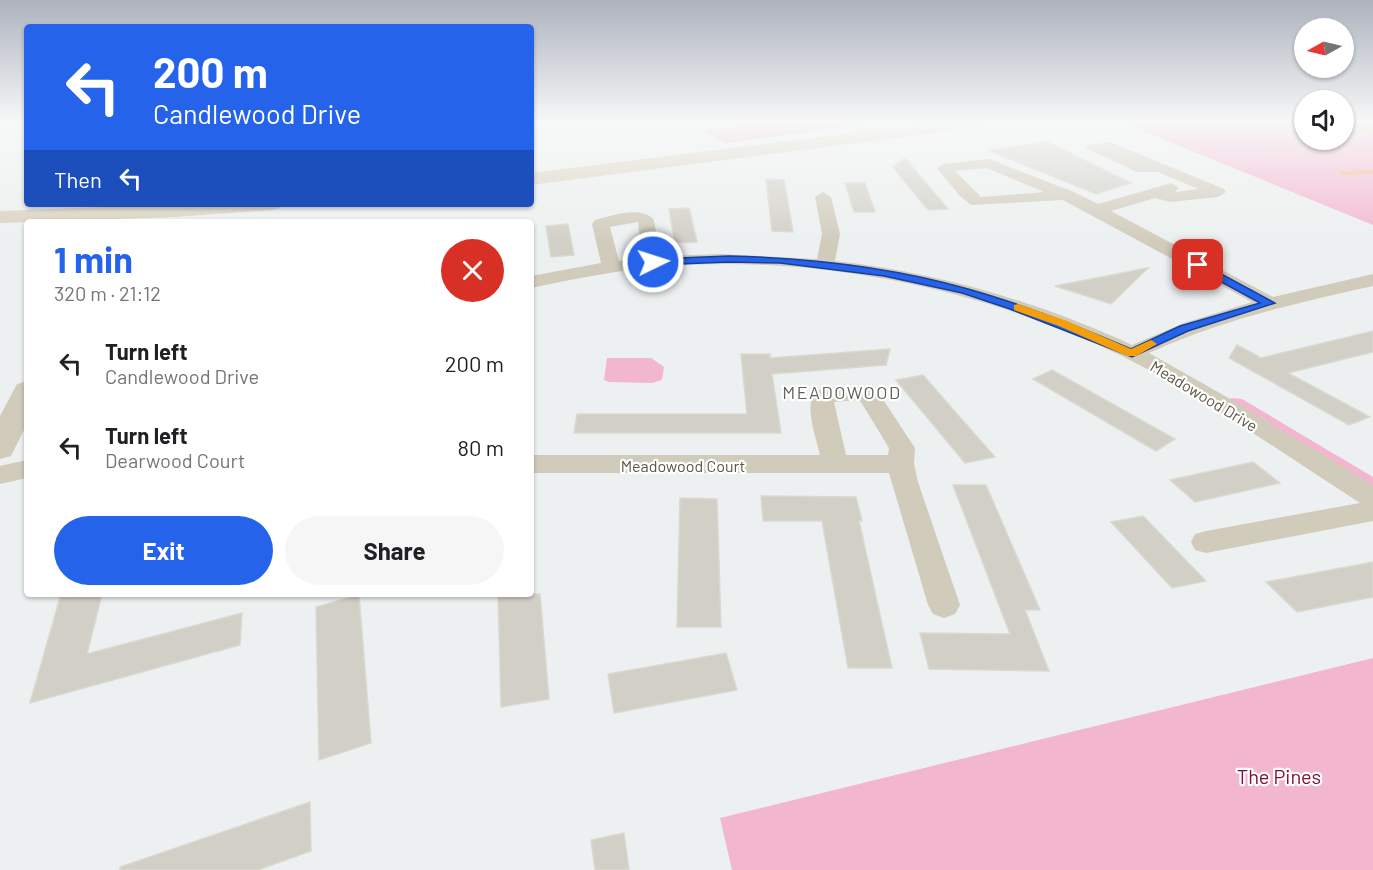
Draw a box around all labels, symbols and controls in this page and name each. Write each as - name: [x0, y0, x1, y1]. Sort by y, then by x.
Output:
- north arrow: [1294, 18, 1354, 78]
- map controls: [1294, 18, 1354, 150]
- text: 200 m: [153, 46, 268, 96]
- icon: left: [54, 48, 132, 126]
- button: sound: [1294, 90, 1354, 150]
- text: Candlewood Drive: [153, 97, 361, 129]
- icon: left: [114, 162, 147, 195]
- text: Then: [54, 166, 102, 192]
- position arrow: [621, 230, 685, 294]
- text: 1 min: [54, 237, 133, 280]
- button: close: [441, 239, 504, 302]
- pin: [1172, 239, 1223, 290]
- icon: arrive: [1181, 248, 1214, 281]
- text: 320 m · 21:12: [54, 281, 161, 305]
- text: Turn left: [105, 338, 188, 364]
- icon: left: [54, 347, 87, 380]
- text: 200 m: [445, 350, 504, 376]
- street label: Meadowood Drive: [1147, 356, 1261, 435]
- text: Candlewood Drive: [105, 364, 259, 388]
- district label: MEADOWOOD: [782, 381, 902, 403]
- text: Turn left: [105, 422, 188, 448]
- icon: left: [54, 431, 87, 464]
- text: 80 m: [458, 434, 504, 460]
- text: Dearwood Court: [105, 448, 245, 472]
- street label: Meadowood Court: [621, 456, 745, 475]
- button: Exit: [54, 516, 273, 585]
- button: Share: [285, 516, 504, 585]
- park label: The Pines: [1237, 764, 1321, 788]

